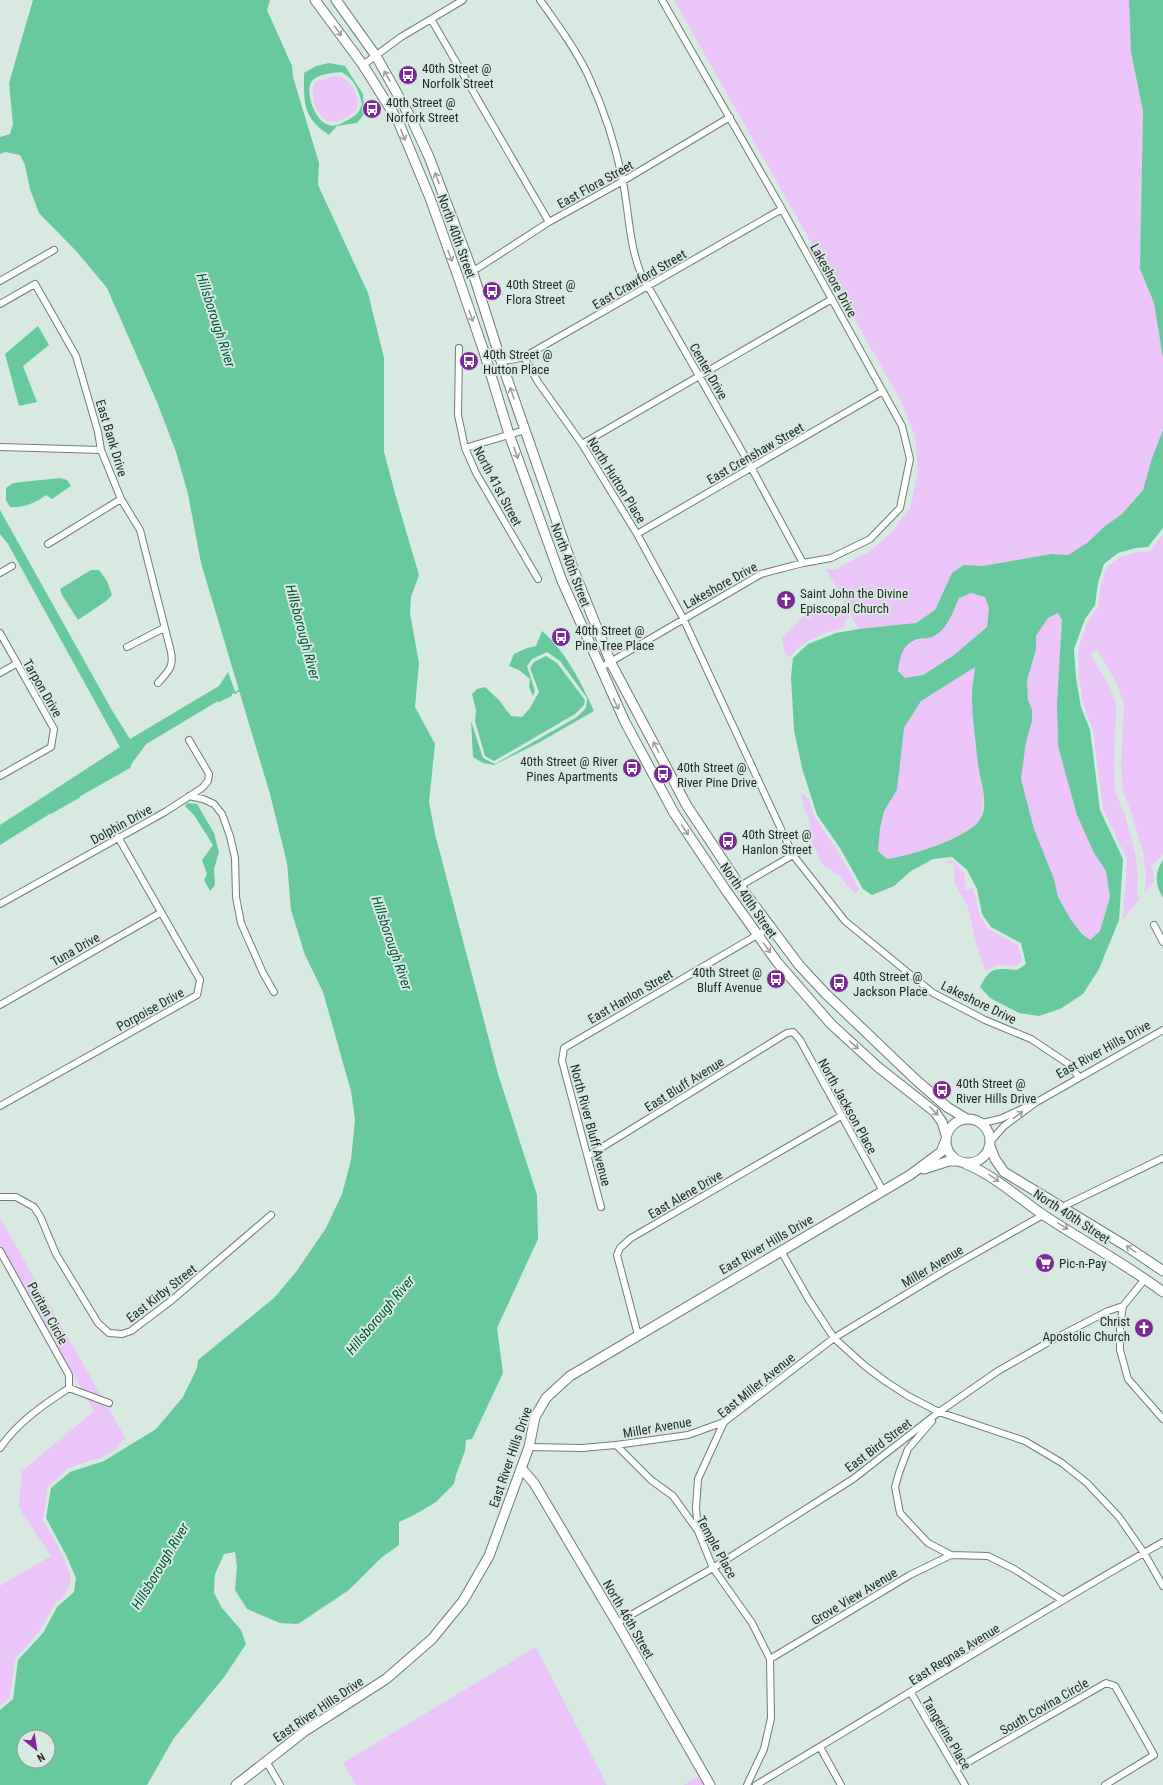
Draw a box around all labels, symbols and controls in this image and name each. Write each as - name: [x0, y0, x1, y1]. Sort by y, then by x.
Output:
- one-way arrow: [334, 26, 342, 37]
- place label: 40th Street @ Norfolk Street: [422, 61, 494, 91]
- bus stop icon: 40th Street @ Norfolk Street: [397, 64, 419, 86]
- one-way arrow: [382, 70, 390, 82]
- place label: 40th Street @ Norfork Street: [386, 95, 459, 125]
- bus stop icon: 40th Street @ Norfork Street: [361, 98, 383, 120]
- one-way arrow: [400, 128, 408, 140]
- street label: East Flora Street: [555, 157, 636, 212]
- one-way arrow: [433, 172, 441, 184]
- street label: North 40th Street: [434, 192, 479, 280]
- street label: Lakeshore Drive: [807, 241, 860, 320]
- street label: East Crawford Street: [590, 246, 689, 312]
- one-way arrow: [447, 249, 455, 261]
- water label: Hillsborough River: [193, 271, 239, 370]
- place label: 40th Street @ Flora Street: [506, 277, 575, 307]
- bus stop icon: 40th Street @ Flora Street: [481, 280, 503, 302]
- one-way arrow: [468, 310, 476, 322]
- street label: Center Drive: [686, 340, 731, 402]
- place label: 40th Street @ Hutton Place: [483, 347, 552, 377]
- bus stop icon: 40th Street @ Hutton Place: [458, 350, 480, 372]
- one-way arrow: [508, 387, 515, 400]
- street label: East Bank Drive: [93, 398, 130, 479]
- street label: East Crenshaw Street: [704, 420, 806, 487]
- street label: North Hutton Place: [584, 435, 649, 526]
- street label: North 41st Street: [470, 444, 525, 529]
- one-way arrow: [513, 446, 520, 459]
- street label: North 40th Street: [548, 521, 593, 609]
- street label: Lakeshore Drive: [681, 559, 760, 612]
- water label: Hillsborough River: [283, 583, 324, 682]
- place label: Saint John the Divine Episcopal Church: [800, 586, 908, 616]
- church icon: Saint John the Divine Episcopal Church: [775, 589, 797, 611]
- place label: 40th Street @ Pine Tree Place: [575, 623, 654, 653]
- bus stop icon: 40th Street @ Pine Tree Place: [550, 626, 572, 648]
- street label: Tarpon Drive: [20, 657, 65, 720]
- one-way arrow: [613, 697, 620, 709]
- one-way arrow: [652, 741, 659, 753]
- place label: 40th Street @ River Pines Apartments: [520, 754, 618, 784]
- bus stop icon: 40th Street @ River Pines Apartments: [621, 757, 643, 779]
- place label: 40th Street @ River Pine Drive: [677, 760, 757, 790]
- bus stop icon: 40th Street @ River Pine Drive: [652, 763, 674, 785]
- street label: Dolphin Drive: [88, 801, 155, 847]
- one-way arrow: [681, 824, 689, 835]
- place label: 40th Street @ Hanlon Street: [742, 827, 812, 857]
- bus stop icon: 40th Street @ Hanlon Street: [717, 830, 739, 852]
- street label: North 40th Street: [717, 860, 780, 941]
- water label: Hillsborough River: [369, 894, 416, 993]
- street label: Tuna Drive: [48, 929, 102, 969]
- one-way arrow: [763, 943, 771, 954]
- place label: 40th Street @ Bluff Avenue: [693, 965, 762, 995]
- street label: East Hanlon Street: [585, 966, 675, 1027]
- bus stop icon: 40th Street @ Bluff Avenue: [765, 968, 787, 990]
- place label: 40th Street @ Jackson Place: [853, 969, 928, 999]
- bus stop icon: 40th Street @ Jackson Place: [828, 972, 850, 994]
- street label: Lakeshore Drive: [939, 978, 1019, 1027]
- street label: Porpoise Drive: [114, 985, 186, 1034]
- street label: East River Hills Drive: [1053, 1017, 1153, 1082]
- one-way arrow: [849, 1040, 859, 1049]
- street label: East Bluff Avenue: [642, 1054, 727, 1115]
- street label: North Jackson Place: [815, 1056, 880, 1156]
- street label: North River Bluff Avenue: [567, 1063, 614, 1188]
- place label: 40th Street @ River Hills Drive: [956, 1076, 1036, 1106]
- bus stop icon: 40th Street @ River Hills Drive: [931, 1079, 953, 1101]
- one-way arrow: [929, 1106, 939, 1116]
- one-way arrow: [1013, 1111, 1024, 1119]
- street label: East Alene Drive: [645, 1167, 725, 1222]
- one-way arrow: [988, 1174, 999, 1182]
- street label: North 40th Street: [1031, 1186, 1113, 1247]
- street label: East River Hills Drive: [717, 1212, 816, 1277]
- one-way arrow: [1057, 1223, 1069, 1231]
- street label: Miller Avenue: [899, 1242, 966, 1291]
- one-way arrow: [1126, 1245, 1137, 1253]
- supermarket icon: Pic-n-Pay: [1034, 1252, 1056, 1274]
- place label: Pic-n-Pay: [1059, 1256, 1107, 1271]
- street label: East Kirby Street: [123, 1261, 199, 1325]
- water label: Hillsborough River: [342, 1272, 418, 1358]
- street label: Puritan Circle: [24, 1279, 71, 1347]
- place label: Christ Apostolic Church: [1042, 1314, 1130, 1344]
- church icon: Christ Apostolic Church: [1133, 1317, 1155, 1339]
- street label: East Miller Avenue: [715, 1350, 798, 1421]
- street label: East River Hills Drive: [486, 1405, 535, 1510]
- street label: Miller Avenue: [622, 1414, 692, 1441]
- street label: East Bird Street: [842, 1415, 915, 1475]
- street label: Temple Place: [693, 1513, 740, 1581]
- water label: Hillsborough River: [128, 1519, 192, 1612]
- street label: Grove View Avenue: [809, 1565, 900, 1628]
- street label: North 46th Street: [600, 1577, 657, 1661]
- street label: East Regnas Avenue: [906, 1621, 1002, 1688]
- street label: East River Hills Drive: [270, 1674, 366, 1745]
- street label: South Covina Circle: [997, 1675, 1091, 1738]
- street label: Tangerine Place: [919, 1694, 974, 1772]
- north arrow: [16, 1729, 56, 1769]
- text: N: [34, 1750, 47, 1765]

